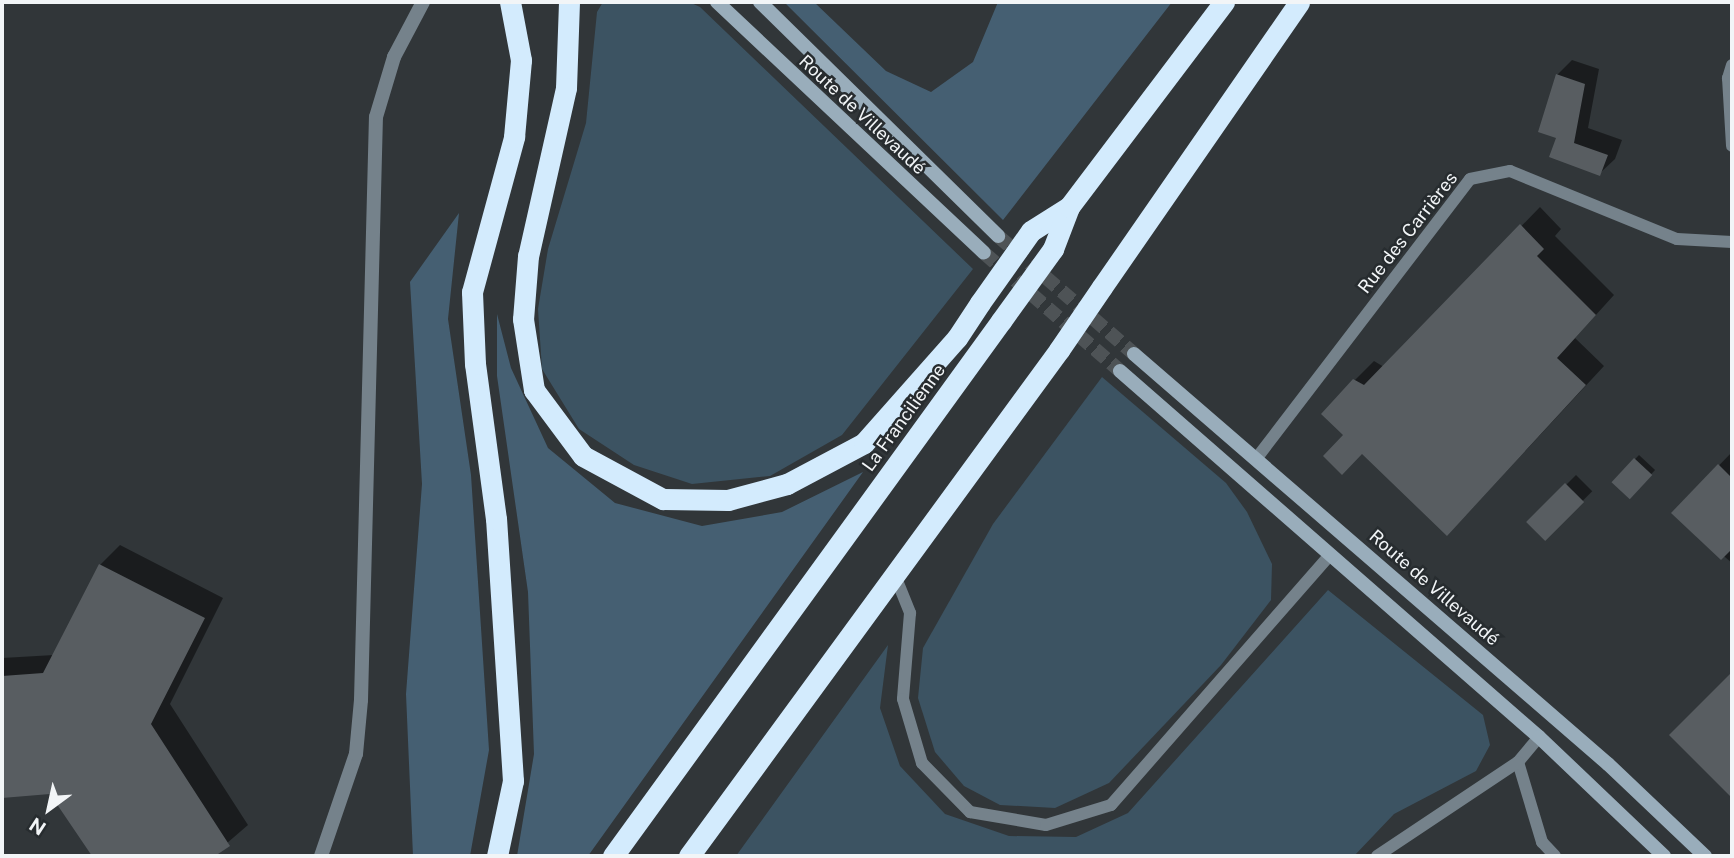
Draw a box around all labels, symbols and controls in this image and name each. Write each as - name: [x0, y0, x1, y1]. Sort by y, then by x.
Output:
- street label: Route de Villevaudé: [794, 50, 930, 180]
- street label: Rue des Carrières: [1354, 168, 1462, 298]
- street label: La Francilienne: [858, 360, 950, 476]
- street label: Route de Villevaudé: [1364, 525, 1504, 651]
- north arrow: [14, 774, 84, 844]
- text: N: [25, 813, 50, 840]

